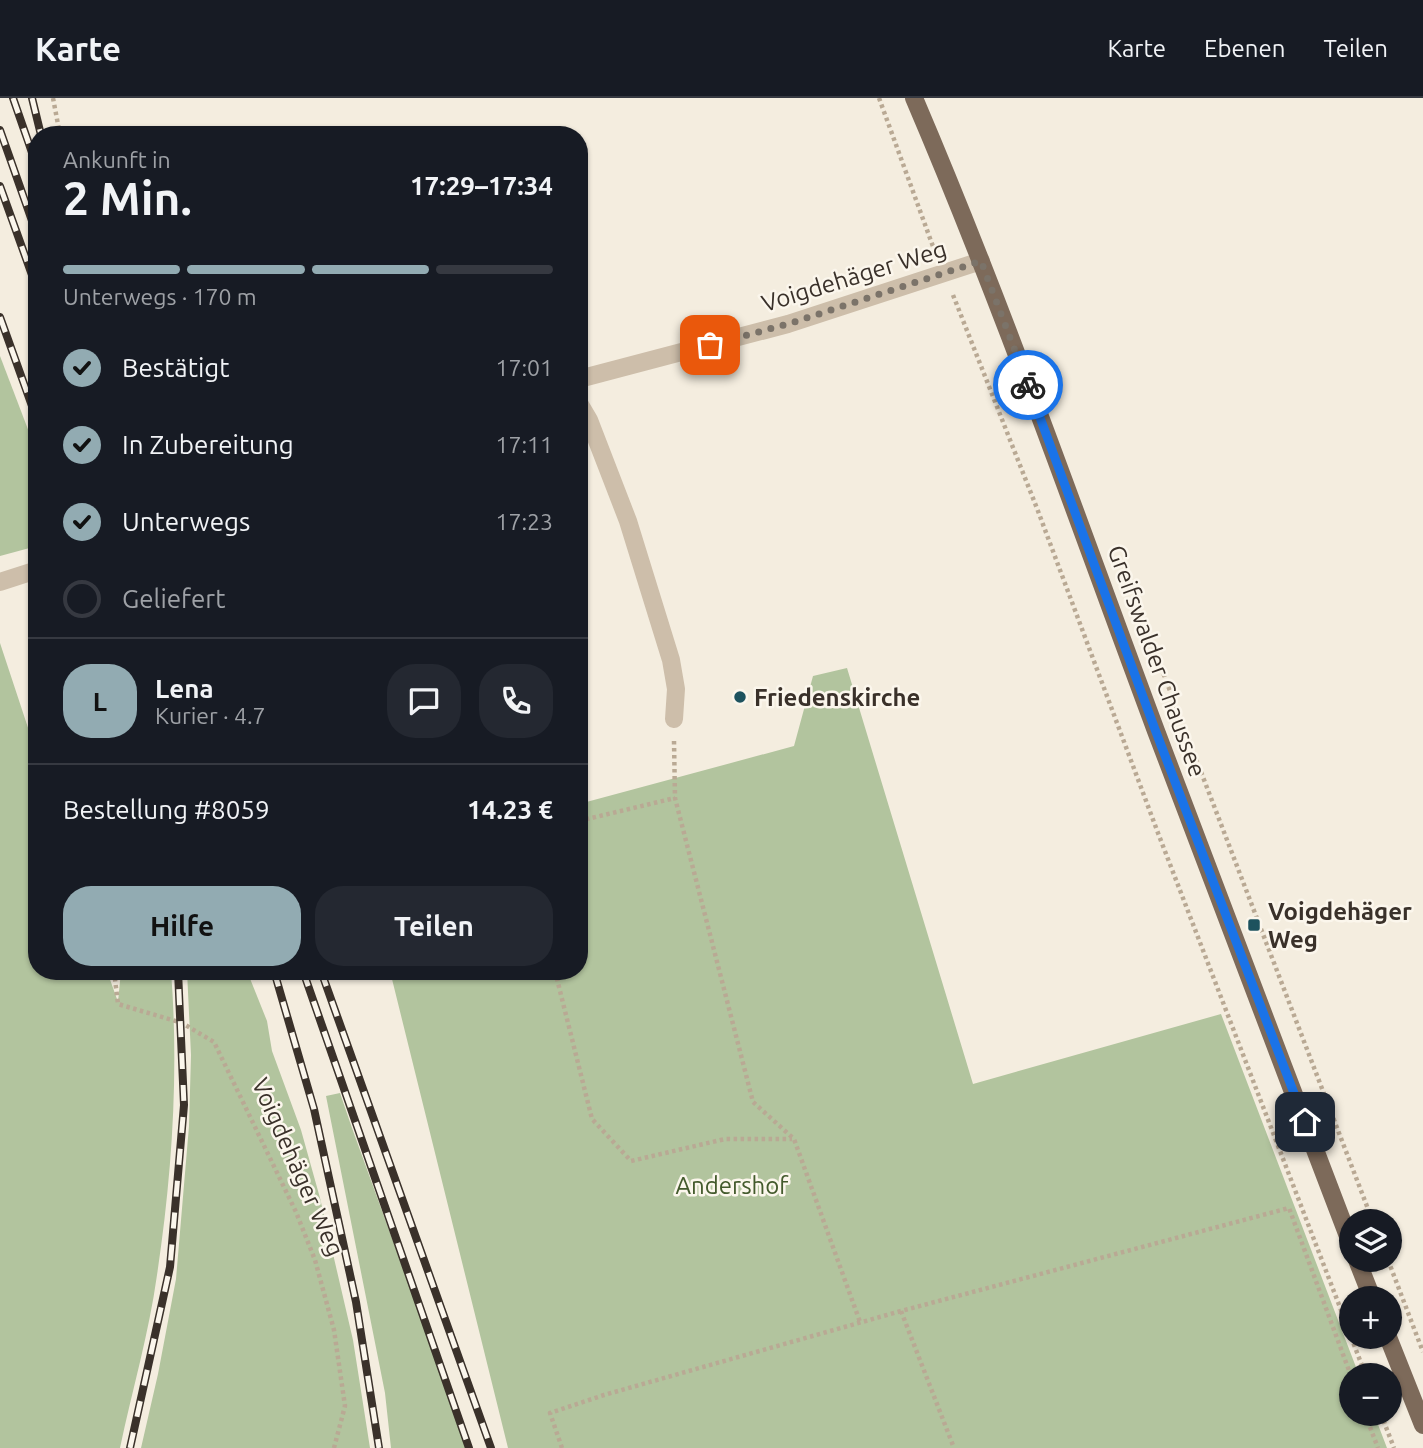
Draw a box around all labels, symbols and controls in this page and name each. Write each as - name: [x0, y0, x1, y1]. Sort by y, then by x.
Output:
- text: Karte: [35, 30, 121, 67]
- text: Karte: [1107, 35, 1166, 62]
- text: Ebenen: [1204, 35, 1285, 62]
- text: Teilen: [1323, 35, 1388, 62]
- text: Ankunft in: [63, 147, 171, 172]
- text: 17:29–17:34: [410, 171, 553, 200]
- text: 2 Min.: [63, 172, 192, 224]
- street label: Voigdehäger Weg: [758, 235, 950, 317]
- text: Unterwegs · 170 m: [63, 284, 257, 309]
- pin: [680, 315, 740, 375]
- icon: bag: [691, 326, 729, 364]
- icon: check: [63, 349, 101, 387]
- courier: [993, 350, 1063, 420]
- text: Bestätigt: [122, 353, 229, 382]
- text: 17:01: [495, 355, 553, 380]
- icon: bike: [1009, 366, 1047, 404]
- icon: check: [63, 426, 101, 464]
- text: In Zubereitung: [122, 430, 294, 459]
- text: 17:11: [495, 432, 553, 457]
- icon: check: [63, 503, 101, 541]
- text: Unterwegs: [122, 507, 250, 536]
- text: 17:23: [495, 509, 553, 534]
- street label: Greifswalder Chaussee: [1102, 541, 1212, 781]
- text: Geliefert: [122, 584, 225, 613]
- button: chat: [387, 664, 461, 738]
- button: phone: [479, 664, 553, 738]
- text: Lena: [155, 674, 214, 703]
- place label: Friedenskirche: [754, 684, 920, 711]
- text: L: [93, 687, 107, 716]
- marker: Friedenskirche: [732, 689, 748, 705]
- text: Kurier · 4.7: [155, 703, 266, 728]
- text: Bestellung #8059: [63, 795, 270, 824]
- text: 14.23 €: [467, 795, 553, 824]
- button: Hilfe: [63, 886, 301, 966]
- button: Teilen: [315, 886, 553, 966]
- place label: Voigdehäger Weg: [1268, 898, 1412, 953]
- marker: Voigdehäger Weg: [1246, 917, 1262, 933]
- street label: Voigdehäger Weg: [247, 1074, 349, 1260]
- pin: [1275, 1092, 1335, 1152]
- icon: home: [1286, 1103, 1324, 1141]
- park label: Andershof: [676, 1172, 789, 1199]
- map controls: [1339, 1209, 1402, 1426]
- button: layers: [1339, 1209, 1402, 1272]
- button: +: [1339, 1286, 1402, 1349]
- button: −: [1339, 1363, 1402, 1426]

